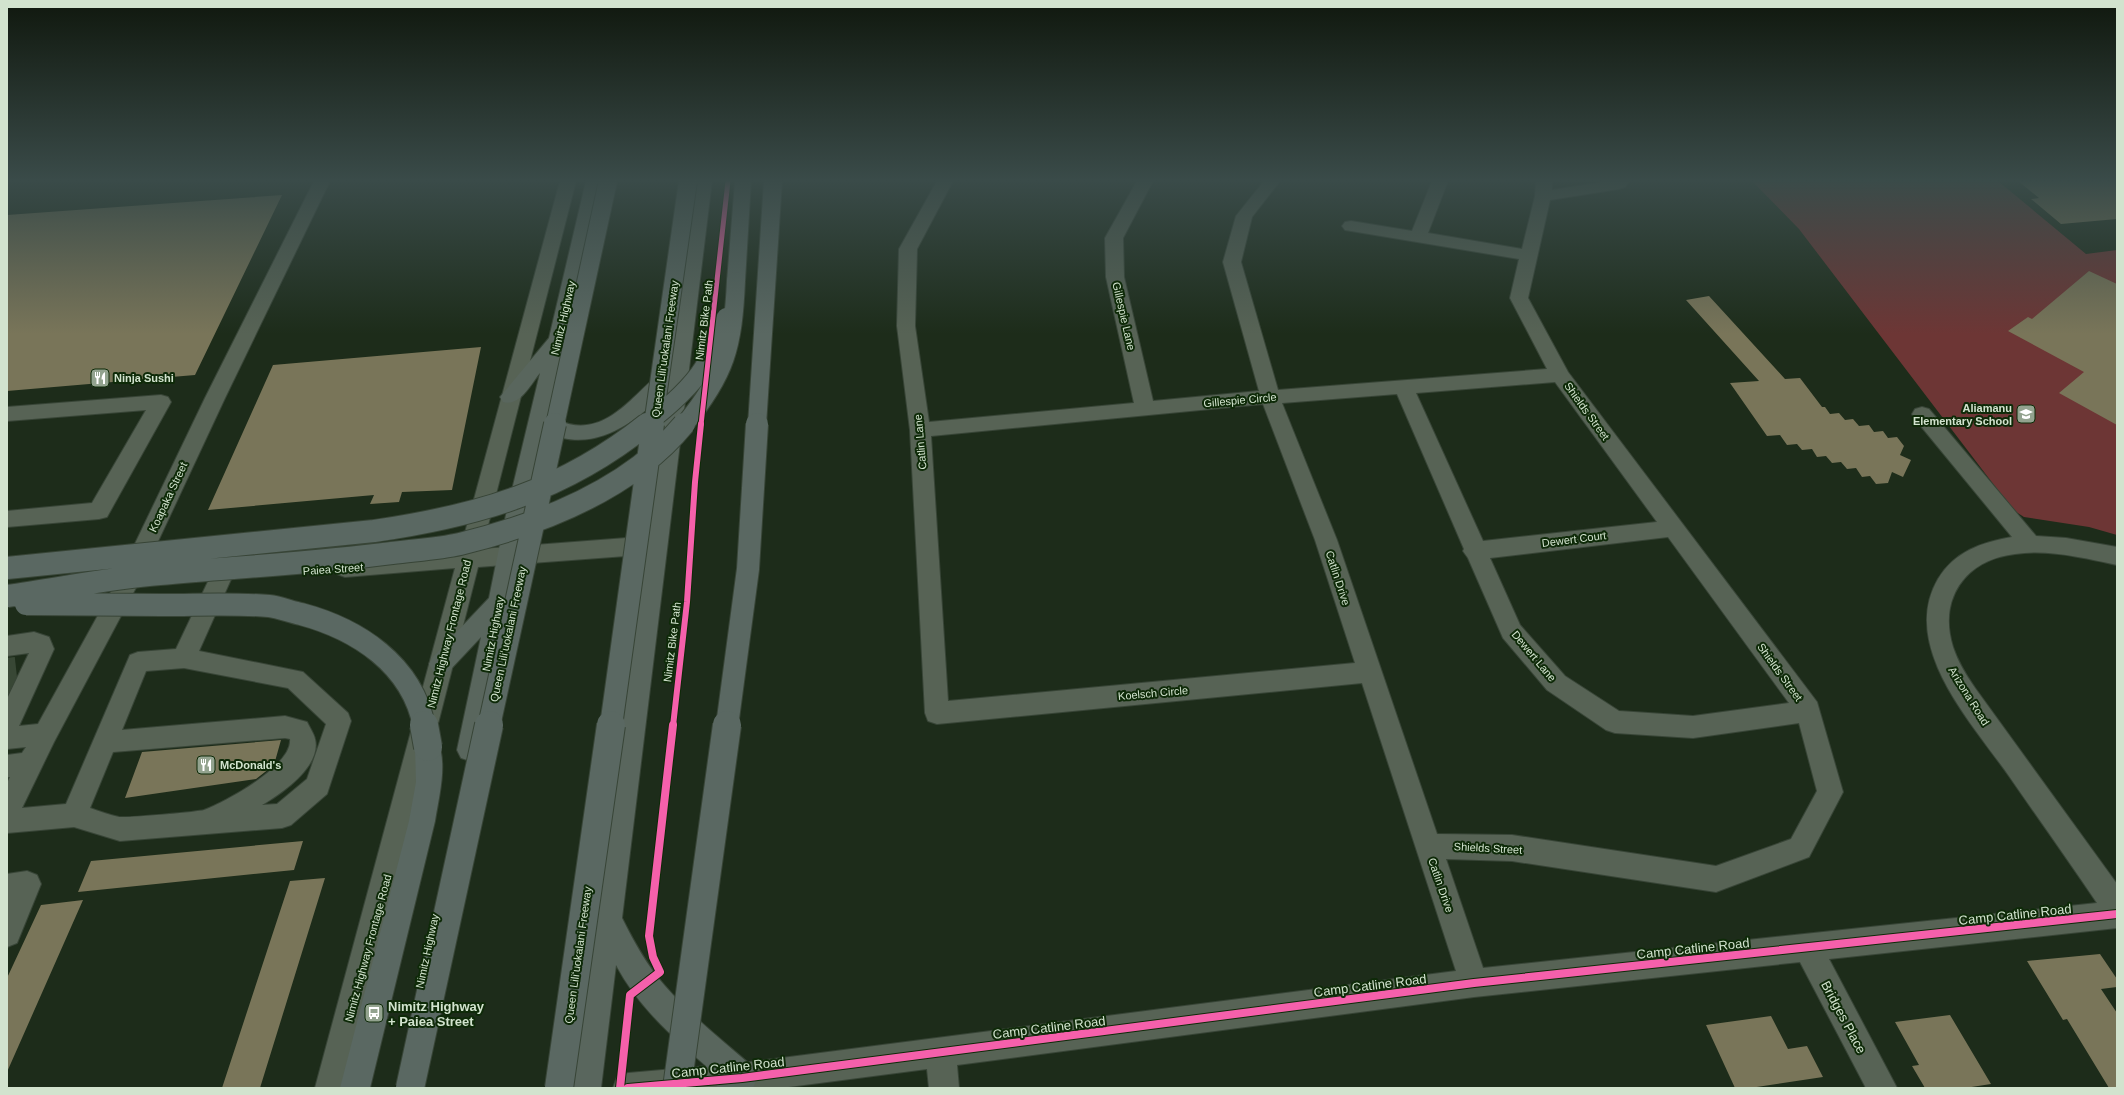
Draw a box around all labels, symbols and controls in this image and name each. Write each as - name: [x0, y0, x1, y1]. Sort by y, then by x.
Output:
- street label: Nimitz Highway: [549, 279, 577, 356]
- street label: Queen Liliʻuokalani Freeway: [649, 279, 681, 418]
- street label: Nimitz Bike Path: [693, 279, 715, 361]
- street label: Gillespie Lane: [1110, 281, 1138, 351]
- restaurant icon: Ninja Sushi: [89, 367, 111, 389]
- place label: Ninja Sushi: [114, 372, 174, 384]
- street label: Shields Street: [1562, 380, 1612, 442]
- street label: Gillespie Circle: [1203, 391, 1277, 409]
- place label: Aliamanu Elementary School: [1913, 402, 2012, 427]
- school or university icon: Aliamanu Elementary School: [2015, 403, 2037, 425]
- street label: Catlin Lane: [912, 414, 928, 470]
- street label: Koapaka Street: [147, 460, 189, 534]
- street label: Dewert Court: [1541, 529, 1607, 549]
- street label: Catlin Drive: [1324, 549, 1352, 607]
- street label: Nimitz Highway Frontage Road: [425, 559, 473, 709]
- street label: Paiea Street: [302, 561, 364, 577]
- street label: Queen Liliʻuokalani Freeway: [488, 565, 528, 703]
- street label: Nimitz Highway: [480, 595, 506, 672]
- street label: Nimitz Bike Path: [661, 601, 683, 683]
- street label: Dewert Lane: [1509, 628, 1559, 684]
- street label: Shields Street: [1755, 641, 1805, 703]
- street label: Arizona Road: [1946, 665, 1992, 727]
- street label: Koelsch Circle: [1117, 684, 1189, 702]
- restaurant icon: McDonald's: [195, 754, 217, 776]
- place label: McDonald's: [220, 759, 281, 771]
- street label: Shields Street: [1453, 840, 1523, 856]
- street label: Catlin Drive: [1426, 856, 1456, 914]
- street label: Nimitz Highway Frontage Road: [343, 873, 393, 1023]
- street label: Queen Liliʻuokalani Freeway: [562, 885, 594, 1024]
- street label: Camp Catline Road: [1958, 901, 2072, 928]
- street label: Nimitz Highway: [413, 912, 441, 989]
- street label: Camp Catline Road: [1636, 935, 1750, 962]
- street label: Camp Catline Road: [1313, 971, 1427, 1000]
- street label: Bridges Place: [1818, 978, 1869, 1056]
- place label: Nimitz Highway + Paiea Street: [388, 999, 485, 1029]
- bus stop icon: Nimitz Highway + Paiea Street: [363, 1002, 385, 1024]
- street label: Camp Catline Road: [992, 1013, 1106, 1042]
- street label: Camp Catline Road: [671, 1054, 785, 1081]

